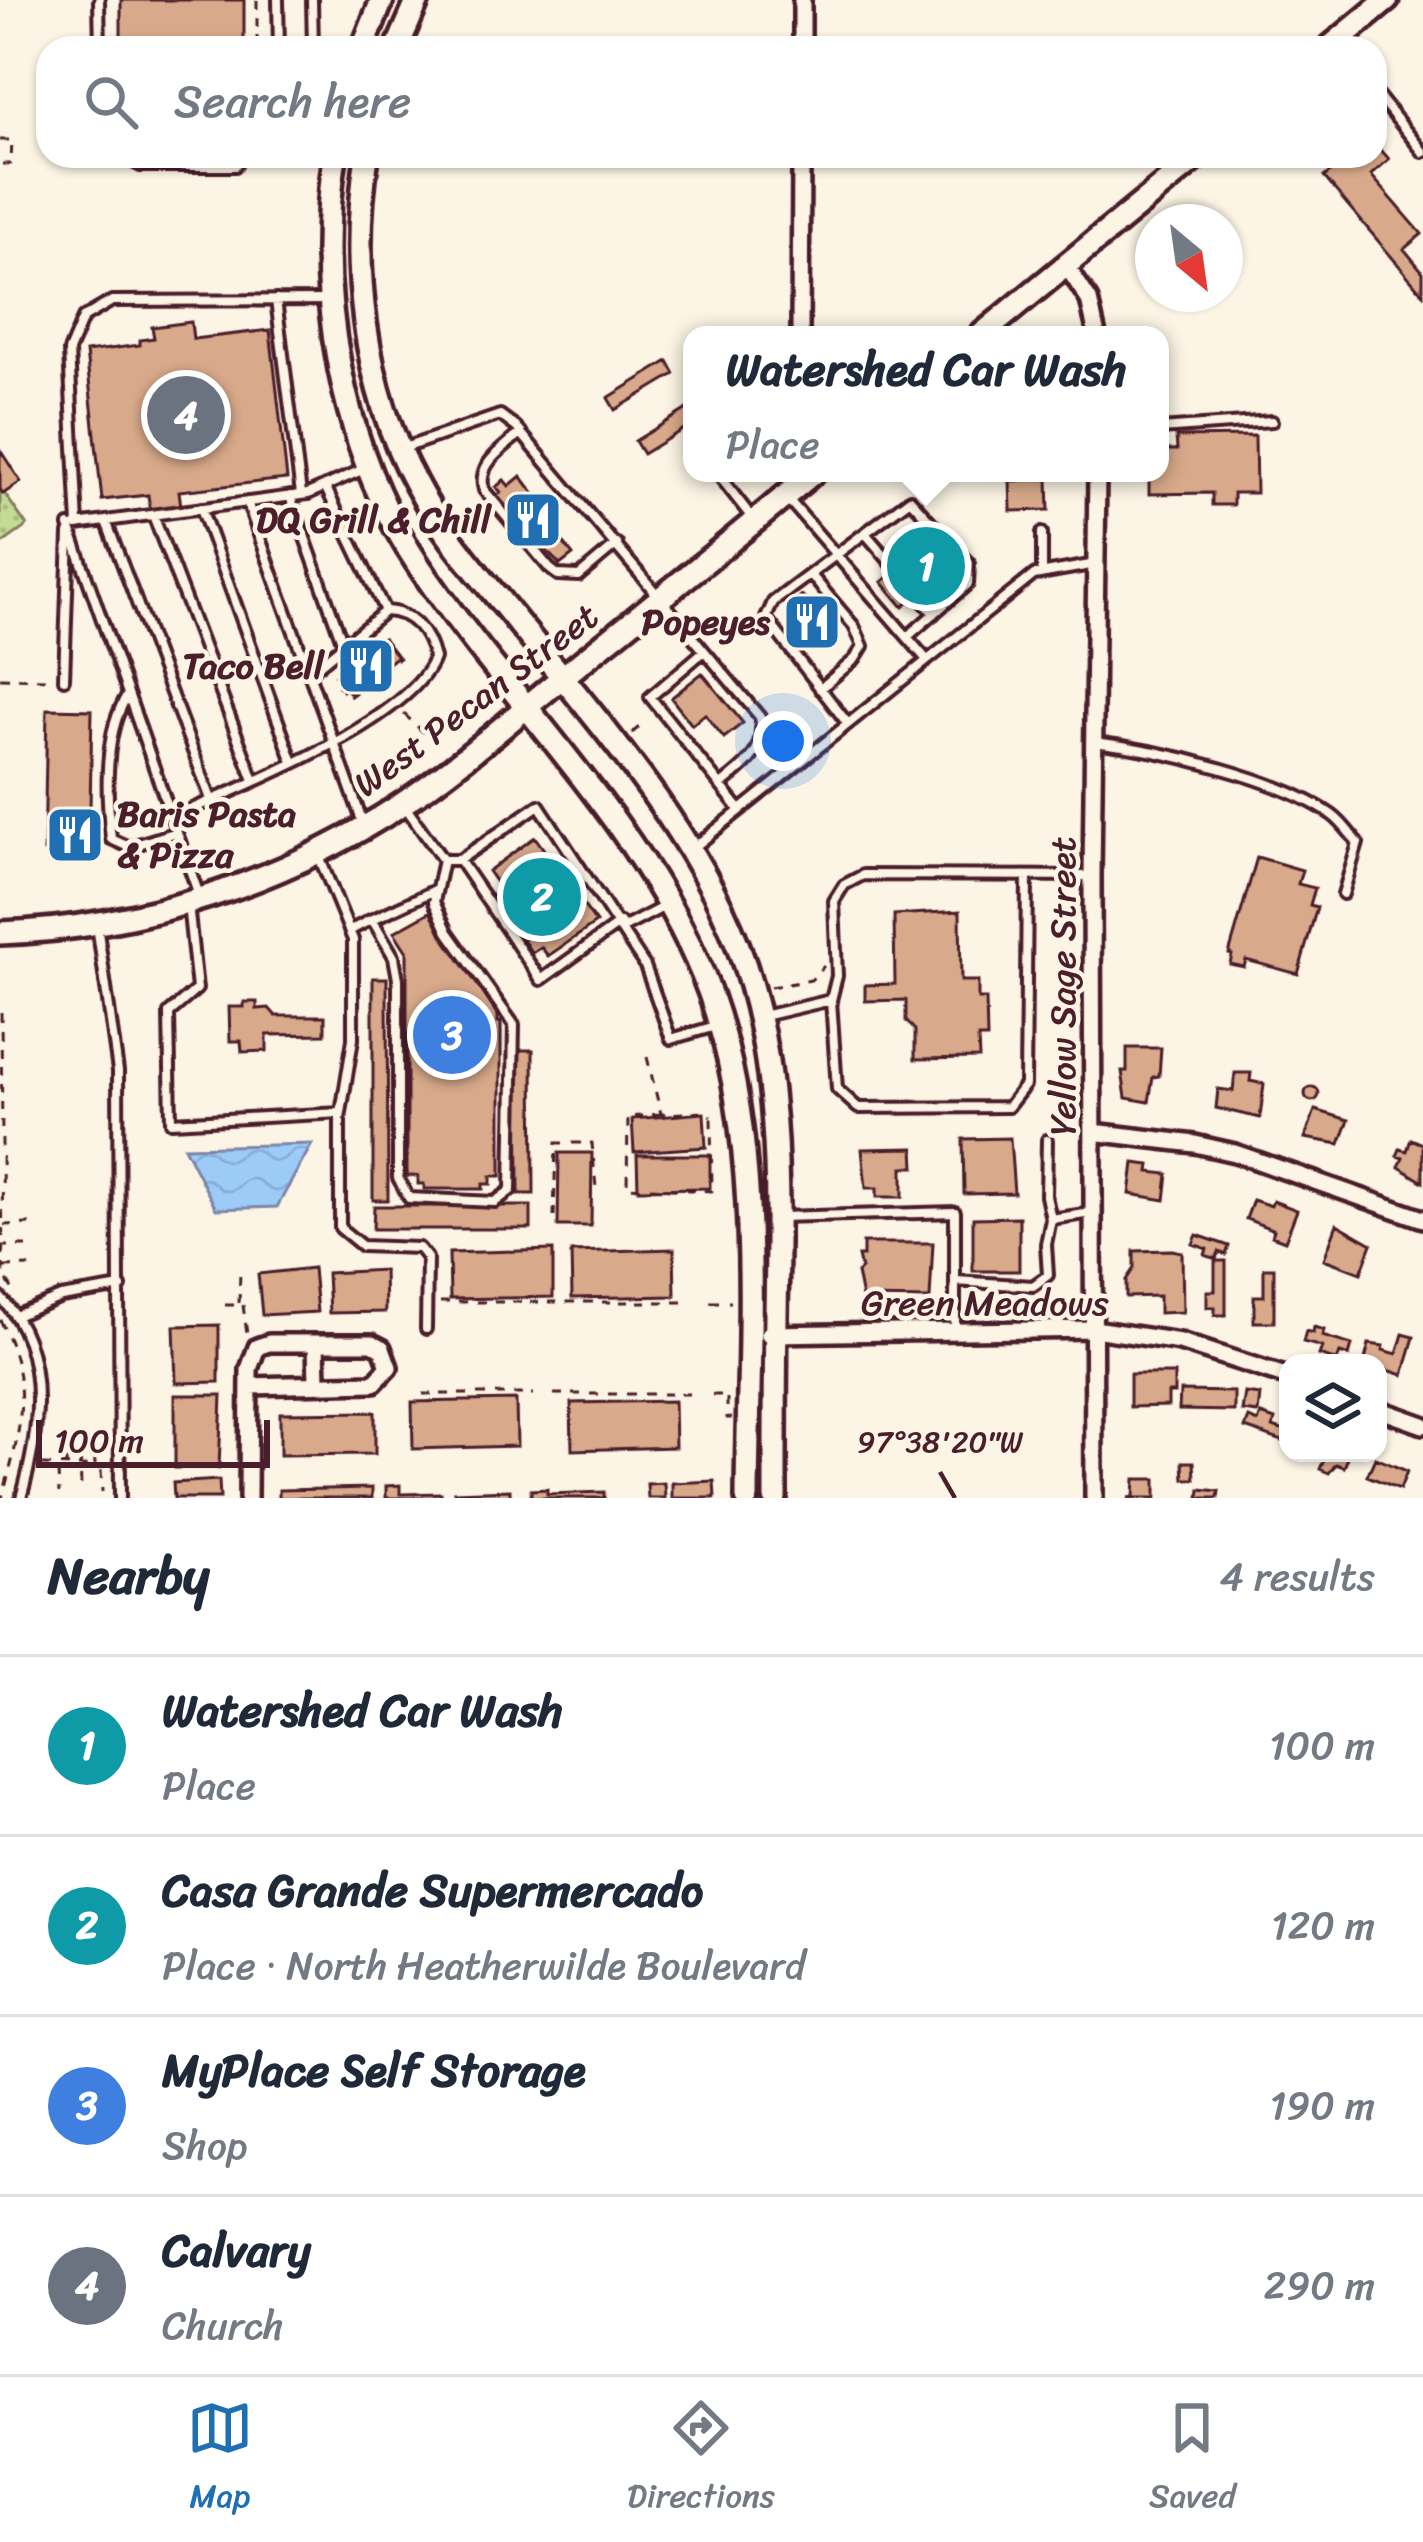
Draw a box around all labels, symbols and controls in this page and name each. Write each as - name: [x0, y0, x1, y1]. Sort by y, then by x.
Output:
- search box: [36, 36, 1387, 168]
- text: Search here: [174, 62, 411, 142]
- icon: search: [78, 69, 144, 135]
- north arrow: [1135, 204, 1243, 312]
- popup: [683, 326, 1169, 482]
- text: Watershed Car Wash: [726, 330, 1126, 410]
- pin: 4: [147, 370, 225, 460]
- text: Place: [726, 410, 820, 479]
- place label: DQ Grill & Chill: [256, 488, 493, 552]
- restaurant icon: DQ Grill & Chill: [502, 489, 564, 551]
- pin: 1: [887, 521, 965, 611]
- street label: West Pecan Street: [339, 586, 613, 814]
- place label: Popeyes: [642, 590, 771, 654]
- restaurant icon: Popeyes: [781, 591, 843, 653]
- place label: Taco Bell: [183, 634, 326, 698]
- restaurant icon: Taco Bell: [335, 635, 397, 697]
- your location: [753, 711, 813, 771]
- place label: Baris Pasta & Pizza: [117, 782, 296, 887]
- restaurant icon: Baris Pasta & Pizza: [44, 804, 106, 866]
- street label: Yellow Sage Street: [1031, 837, 1095, 1135]
- pin: 2: [503, 852, 581, 942]
- pin: 3: [413, 990, 491, 1080]
- street label: Green Meadows: [861, 1271, 1109, 1335]
- map controls: [1279, 1354, 1387, 1462]
- button: layers: [1279, 1354, 1387, 1462]
- text: 100 m: [54, 1412, 144, 1470]
- scale bar: [36, 1414, 270, 1467]
- text: 97°38'20"W: [857, 1415, 1024, 1469]
- text: Nearby: [48, 1531, 209, 1621]
- text: 4 results: [1220, 1542, 1375, 1611]
- text: Watershed Car Wash: [162, 1671, 563, 1751]
- text: 1: [79, 1711, 95, 1780]
- text: 100 m: [1269, 1711, 1375, 1780]
- text: Place: [162, 1751, 256, 1820]
- text: Casa Grande Supermercado: [162, 1851, 703, 1931]
- text: 2: [76, 1891, 98, 1960]
- text: 120 m: [1271, 1891, 1375, 1960]
- text: Place · North Heatherwilde Boulevard: [162, 1931, 806, 2000]
- text: MyPlace Self Storage: [162, 2031, 586, 2111]
- text: 3: [76, 2071, 98, 2140]
- text: 190 m: [1270, 2071, 1375, 2140]
- text: Shop: [162, 2111, 247, 2180]
- text: Calvary: [162, 2211, 311, 2291]
- text: 4: [75, 2251, 99, 2320]
- text: 290 m: [1264, 2251, 1375, 2320]
- text: Church: [162, 2291, 284, 2360]
- tab: Map: [187, 2395, 253, 2525]
- tab: Directions: [627, 2395, 775, 2525]
- tab: Saved: [1149, 2395, 1236, 2525]

